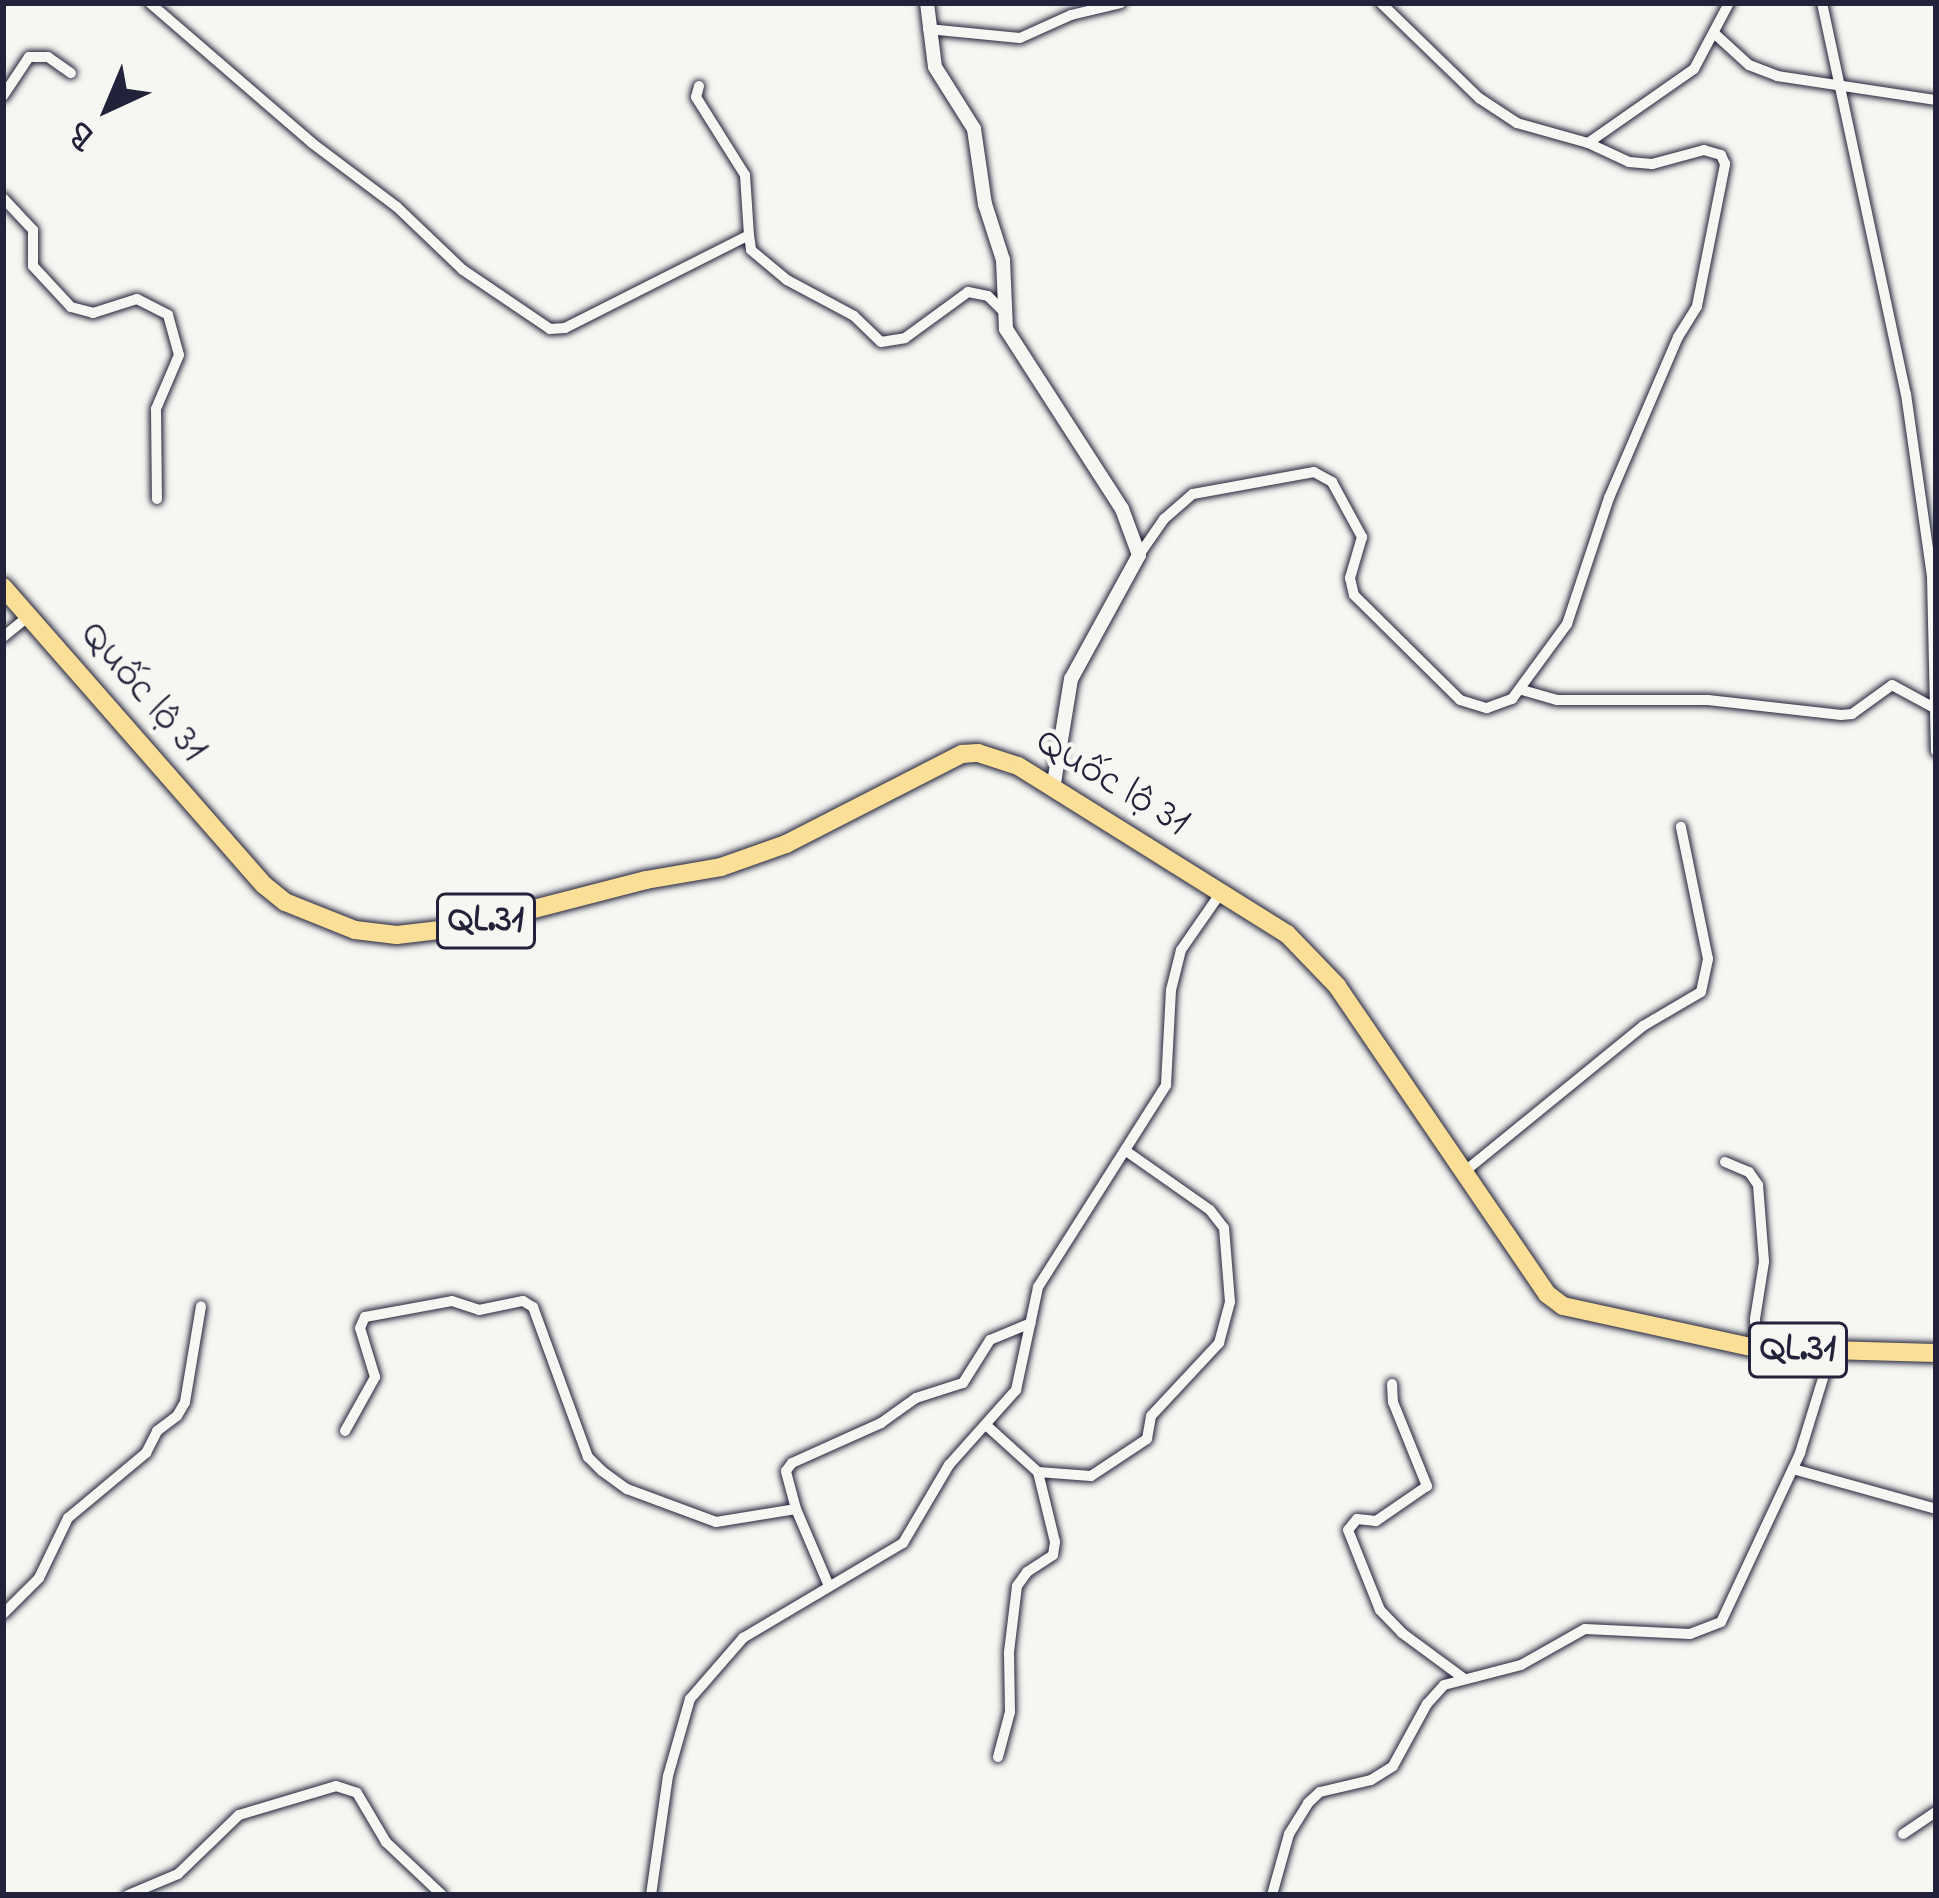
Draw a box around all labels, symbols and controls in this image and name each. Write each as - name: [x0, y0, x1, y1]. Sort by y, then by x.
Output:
- north arrow: [48, 48, 168, 168]
- text: B: [58, 109, 108, 159]
- street label: Quốc lộ 31: [68, 611, 218, 773]
- street label: Quốc lộ 31: [1026, 717, 1198, 849]
- road number: QL.31: [435, 888, 537, 954]
- road number: QL.31: [1747, 1317, 1849, 1383]

